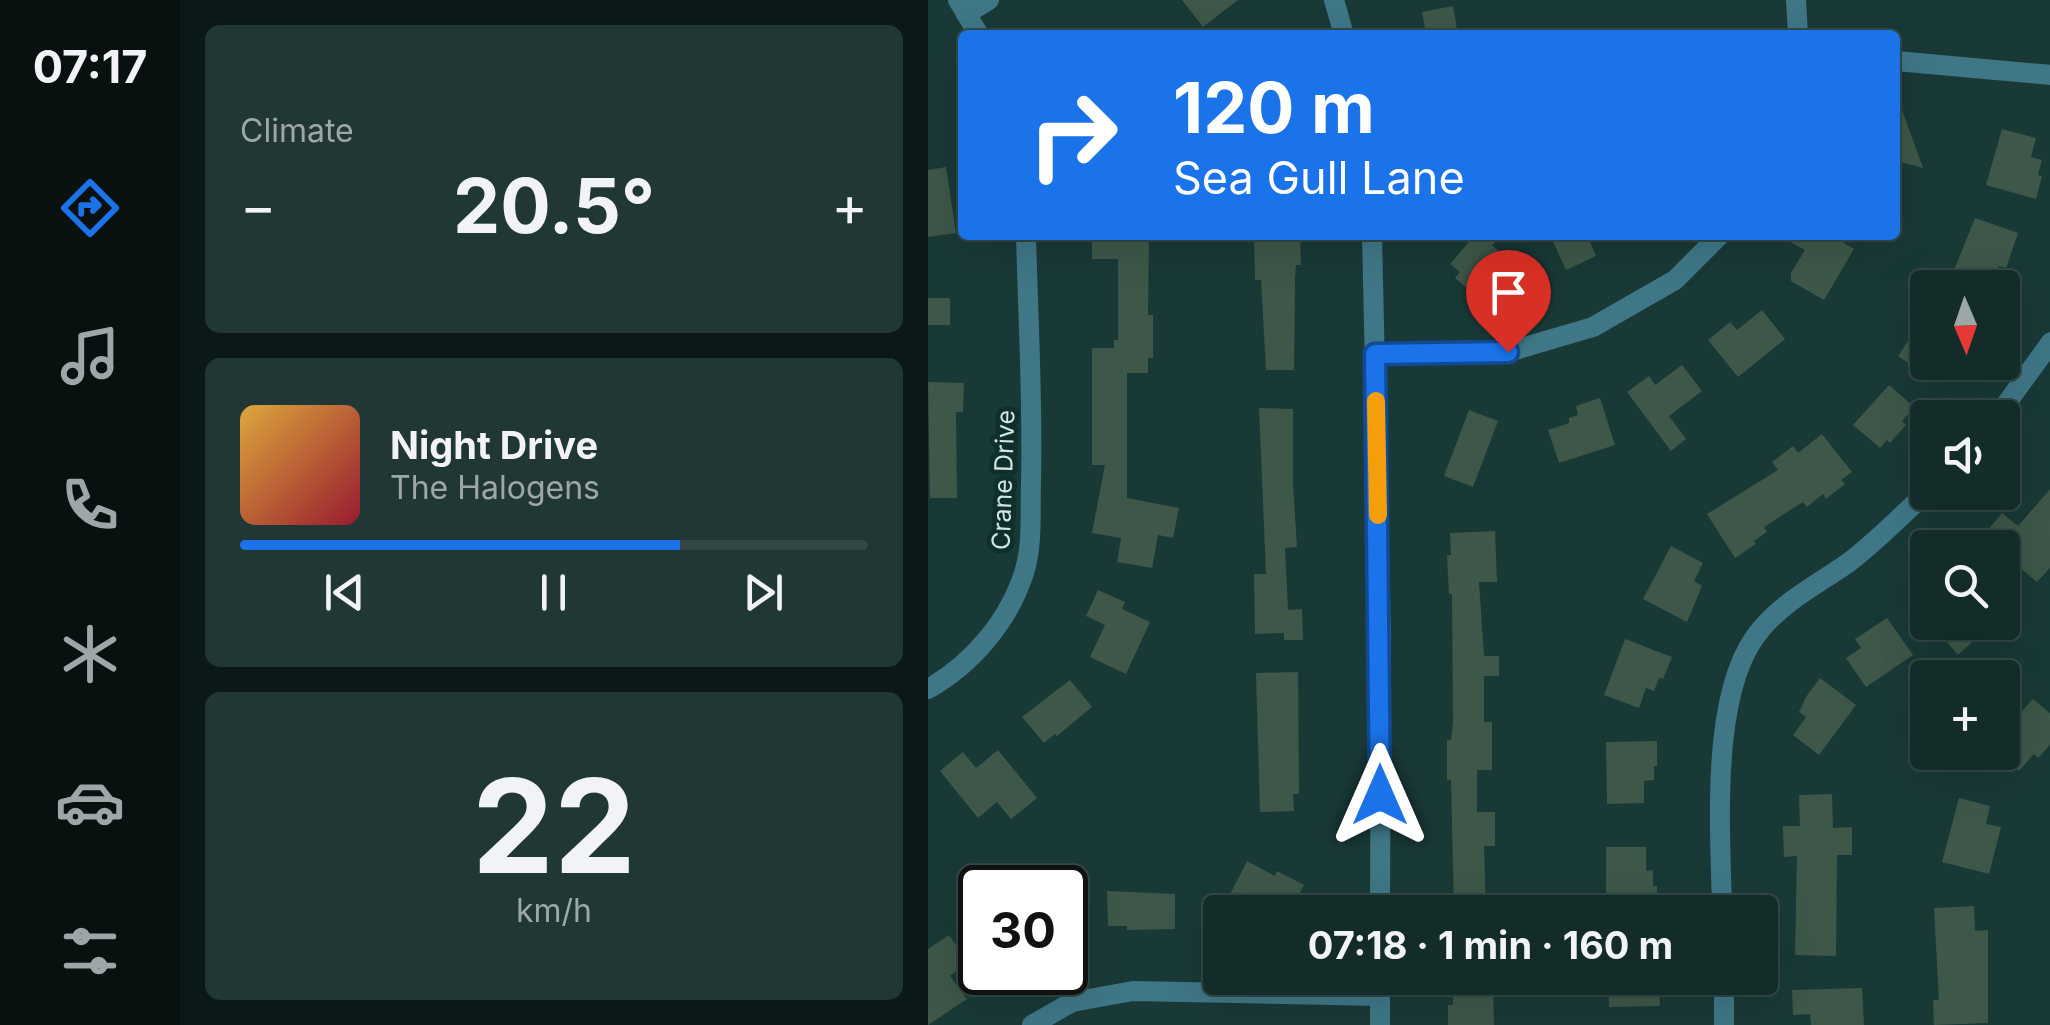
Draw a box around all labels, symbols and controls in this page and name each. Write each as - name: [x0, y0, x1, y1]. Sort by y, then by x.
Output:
- text: 07:17: [33, 39, 147, 94]
- text: 120 m: [1173, 65, 1375, 150]
- icon: right: [1008, 70, 1138, 200]
- text: Climate: [240, 111, 354, 150]
- text: Sea Gull Lane: [1173, 150, 1465, 205]
- text: 20.5°: [453, 160, 655, 251]
- icon: directions: [55, 173, 125, 243]
- text: −: [240, 173, 276, 239]
- text: +: [832, 173, 868, 239]
- pin: [1466, 250, 1551, 353]
- icon: arrive: [1481, 265, 1536, 320]
- north arrow: [1910, 270, 2020, 380]
- map controls: [1910, 270, 2020, 770]
- icon: music: [55, 321, 125, 391]
- button: sound: [1910, 400, 2020, 510]
- street label: Crane Drive: [986, 409, 1020, 551]
- text: Night Drive: [390, 422, 598, 468]
- text: The Halogens: [390, 468, 600, 507]
- icon: phone: [55, 470, 125, 540]
- button: search: [1910, 530, 2020, 640]
- icon: previous: [317, 565, 372, 620]
- icon: pause: [526, 565, 581, 620]
- icon: next: [736, 565, 791, 620]
- icon: climate: [55, 619, 125, 689]
- button: +: [1910, 660, 2020, 770]
- position arrow: [1328, 743, 1432, 847]
- text: 22: [472, 747, 636, 904]
- icon: car: [55, 767, 125, 837]
- speed limit sign: 30: [958, 865, 1088, 995]
- text: km/h: [516, 891, 592, 930]
- icon: filters: [55, 916, 125, 986]
- text: 07:18 · 1 min · 160 m: [1308, 922, 1673, 968]

